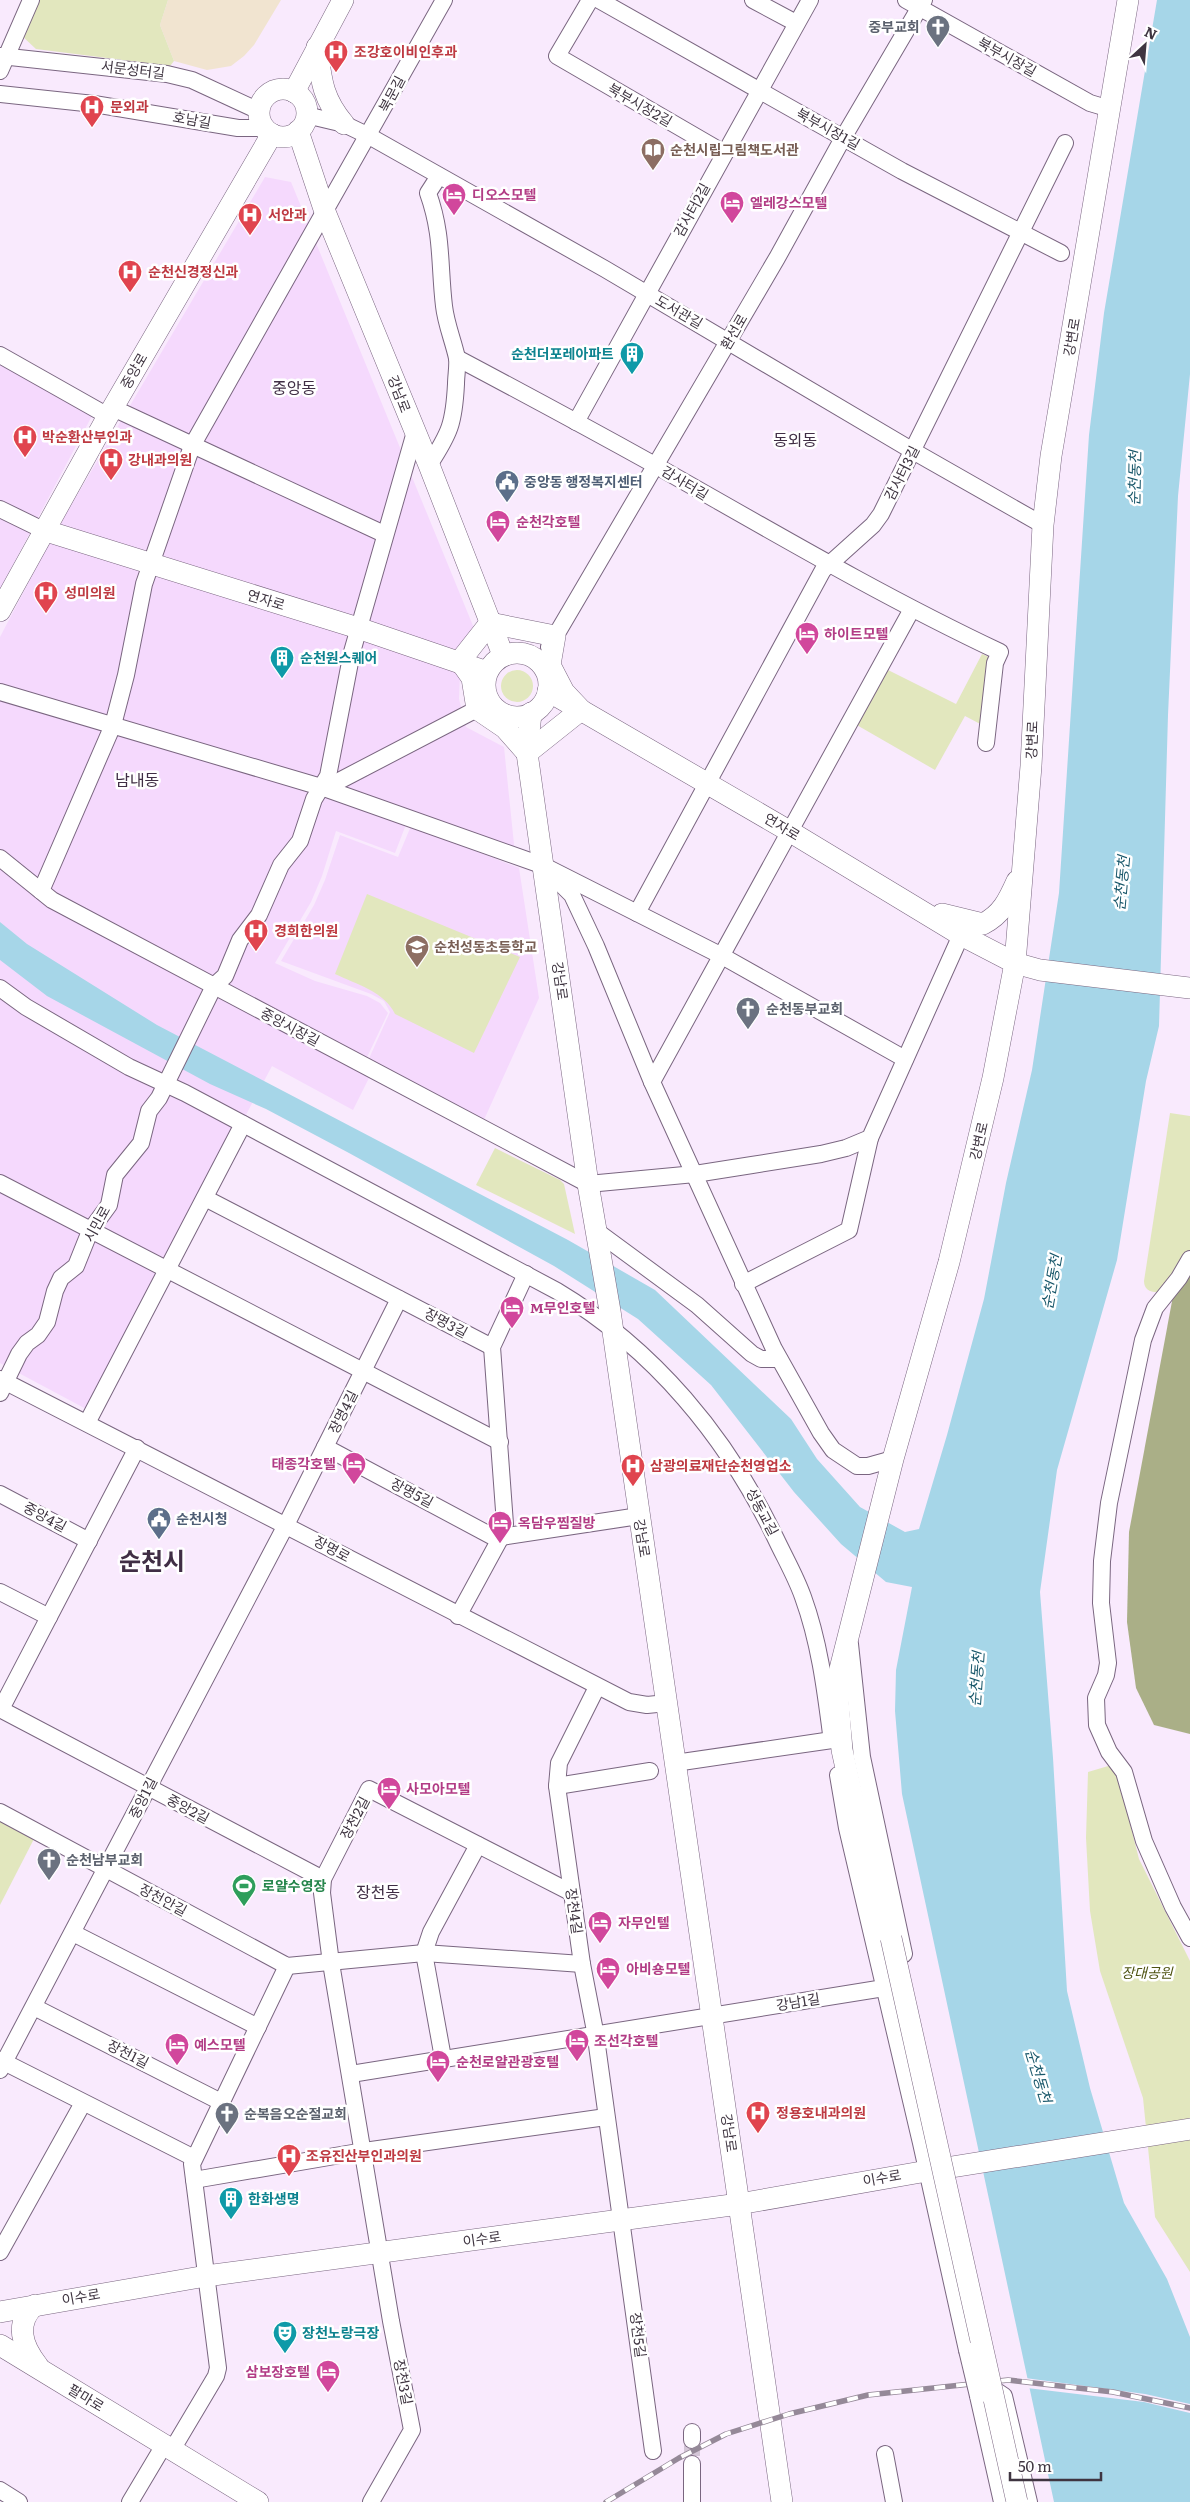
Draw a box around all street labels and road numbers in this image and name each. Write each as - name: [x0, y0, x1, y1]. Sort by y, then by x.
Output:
- street label: 북부시장길: [974, 32, 1040, 80]
- street label: 서문성터길: [100, 55, 166, 83]
- street label: 북문길: [373, 72, 409, 115]
- street label: 북부시장2길: [605, 78, 676, 131]
- street label: 북부시장1길: [793, 102, 864, 154]
- street label: 호남길: [171, 106, 213, 132]
- street label: 감사터2길: [668, 179, 714, 240]
- street label: 도서관길: [652, 290, 707, 333]
- street label: 환선로: [715, 310, 752, 353]
- street label: 강변로: [1058, 316, 1084, 358]
- street label: 중앙로: [115, 349, 152, 392]
- street label: 강남로: [384, 372, 416, 415]
- street label: 감사터3길: [879, 442, 923, 503]
- street label: 감사터길: [658, 460, 713, 504]
- street label: 연자로: [245, 584, 288, 614]
- street label: 강변로: [1020, 720, 1042, 760]
- street label: 연자로: [761, 808, 804, 845]
- street label: 강남로: [548, 960, 574, 1002]
- street label: 중앙시장길: [257, 1002, 324, 1050]
- street label: 강변로: [964, 1120, 992, 1162]
- street label: 시민로: [78, 1202, 114, 1245]
- street label: 장명3길: [421, 1302, 472, 1342]
- street label: 장명4길: [323, 1386, 362, 1437]
- street label: 장명5길: [388, 1473, 437, 1512]
- street label: 성동교길: [742, 1484, 784, 1539]
- street label: 중앙4길: [20, 1496, 71, 1536]
- street label: 강남로: [630, 1517, 656, 1559]
- street label: 장명로: [311, 1530, 354, 1566]
- street label: 중앙1길: [123, 1773, 161, 1822]
- street label: 중앙2길: [164, 1789, 213, 1828]
- street label: 장천2길: [335, 1793, 374, 1842]
- street label: 장천안길: [136, 1878, 191, 1920]
- street label: 장천4길: [562, 1887, 588, 1935]
- street label: 강남1길: [774, 1988, 821, 2014]
- street label: 장천1길: [104, 2034, 153, 2072]
- street label: 강남로: [717, 2112, 743, 2154]
- street label: 이수로: [861, 2164, 903, 2190]
- street label: 이수로: [461, 2225, 503, 2251]
- street label: 이수로: [60, 2283, 102, 2309]
- street label: 장천5길: [626, 2311, 652, 2359]
- street label: 장천3길: [390, 2357, 418, 2406]
- street label: 팔마로: [65, 2379, 108, 2416]

